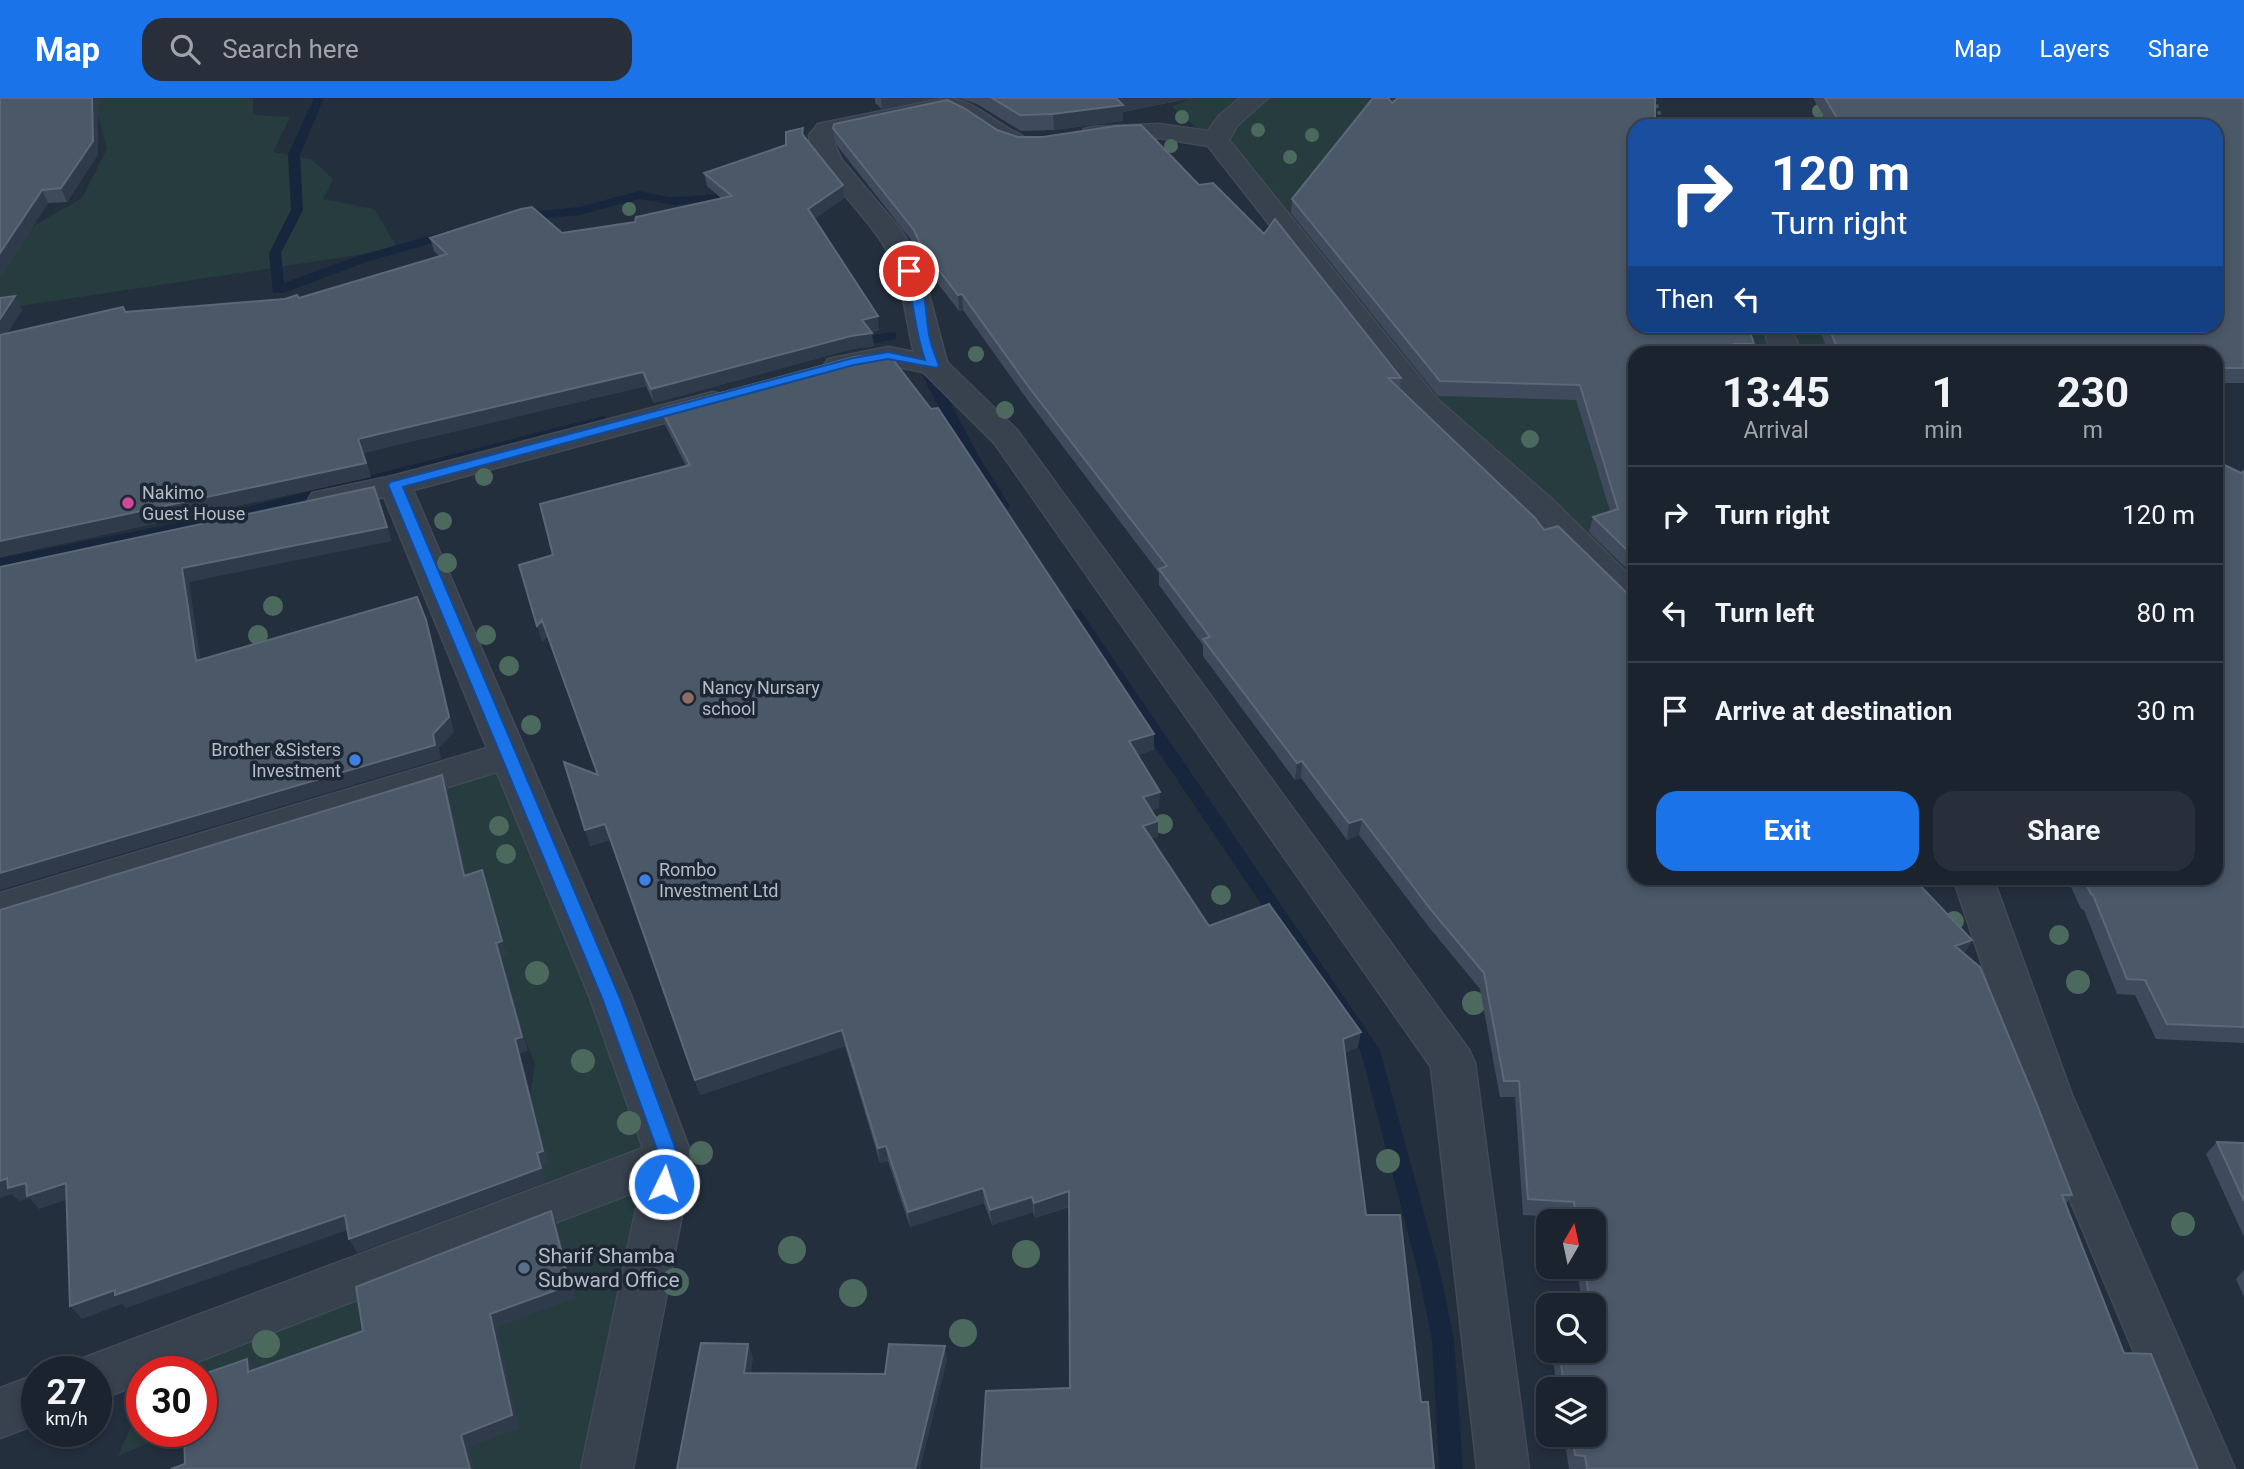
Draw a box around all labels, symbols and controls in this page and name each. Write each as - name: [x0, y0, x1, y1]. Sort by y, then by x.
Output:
- search box: [142, 18, 632, 81]
- text: Map: [35, 30, 100, 69]
- icon: search: [166, 30, 204, 68]
- text: Search here: [222, 34, 359, 64]
- text: Map: [1954, 35, 2002, 63]
- text: Layers: [2040, 35, 2110, 63]
- text: Share: [2148, 35, 2209, 63]
- text: 120 m: [1771, 145, 1910, 202]
- icon: right: [1656, 147, 1747, 238]
- text: Turn right: [1771, 204, 1907, 242]
- pin: [879, 241, 939, 301]
- icon: arrive: [890, 252, 928, 290]
- icon: left: [1728, 280, 1766, 318]
- text: Then: [1656, 284, 1714, 314]
- text: 13:45: [1722, 368, 1830, 417]
- text: 1: [1931, 368, 1956, 417]
- text: 230: [2057, 368, 2129, 417]
- text: Arrival: [1743, 417, 1809, 444]
- text: min: [1924, 417, 1963, 444]
- text: m: [2083, 417, 2103, 444]
- place label: Nakimo Guest House: [142, 482, 245, 524]
- marker: Nakimo Guest House: [120, 495, 136, 511]
- icon: right: [1656, 496, 1694, 534]
- text: Turn right: [1715, 500, 1830, 530]
- text: 120 m: [2122, 500, 2195, 530]
- icon: left: [1656, 594, 1694, 632]
- text: Turn left: [1715, 598, 1814, 628]
- text: 80 m: [2137, 598, 2195, 628]
- place label: Nancy Nursary school: [702, 677, 820, 719]
- marker: Nancy Nursary school: [680, 690, 696, 706]
- icon: arrive: [1656, 692, 1694, 730]
- text: Arrive at destination: [1715, 696, 1952, 726]
- text: 30 m: [2137, 696, 2195, 726]
- place label: Brother &Sisters Investment: [211, 739, 341, 781]
- marker: Brother &Sisters Investment: [347, 752, 363, 768]
- button: Exit: [1656, 791, 1919, 871]
- button: Share: [1933, 791, 2195, 871]
- place label: Rombo Investment Ltd: [659, 859, 779, 901]
- marker: Rombo Investment Ltd: [637, 872, 653, 888]
- position arrow: [627, 1147, 701, 1221]
- north arrow: [1536, 1209, 1606, 1279]
- map controls: [1536, 1209, 1606, 1447]
- place label: Sharif Shamba Subward Office: [538, 1244, 680, 1292]
- marker: Sharif Shamba Subward Office: [516, 1260, 532, 1276]
- button: search: [1536, 1293, 1606, 1363]
- speed limit sign: 30: [126, 1356, 217, 1447]
- text: 27: [46, 1372, 87, 1413]
- button: layers: [1536, 1377, 1606, 1447]
- text: km/h: [45, 1408, 88, 1429]

